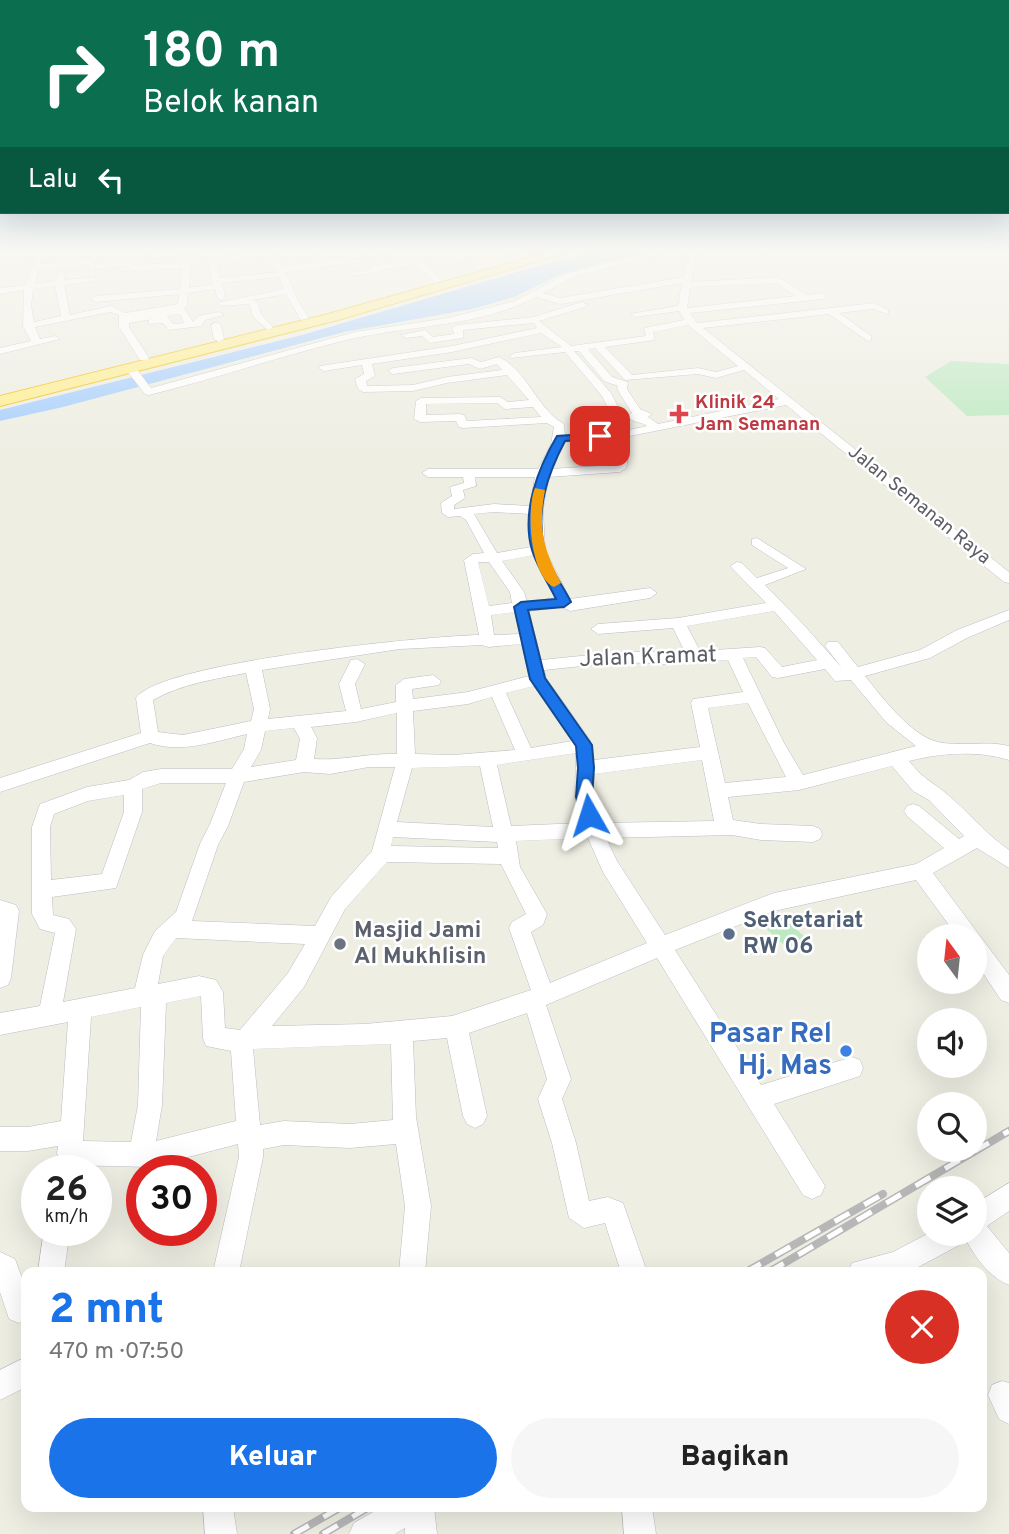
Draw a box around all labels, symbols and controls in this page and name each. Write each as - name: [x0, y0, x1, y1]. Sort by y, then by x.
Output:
- text: 180 m: [143, 23, 280, 85]
- icon: right: [28, 28, 119, 119]
- text: Belok kanan: [143, 84, 319, 124]
- icon: left: [92, 161, 130, 199]
- text: Lalu: [28, 164, 78, 197]
- place label: Klinik 24 Jam Semanan: [695, 391, 820, 437]
- marker: Klinik 24 Jam Semanan: [669, 404, 689, 424]
- pin: [570, 406, 630, 466]
- icon: arrive: [581, 417, 619, 455]
- street label: Jalan Semanan Raya: [843, 440, 995, 570]
- street label: Jalan Kramat: [579, 641, 717, 675]
- position arrow: [552, 778, 626, 852]
- place label: Sekretariat RW 06: [743, 907, 863, 962]
- place label: Masjid Jami Al Mukhlisin: [354, 917, 486, 972]
- north arrow: [917, 924, 987, 994]
- map controls: [917, 924, 987, 1246]
- marker: Sekretariat RW 06: [721, 926, 737, 942]
- marker: Masjid Jami Al Mukhlisin: [332, 936, 348, 952]
- button: sound: [917, 1008, 987, 1078]
- place label: Pasar Rel Hj. Mas: [709, 1017, 832, 1085]
- marker: Pasar Rel Hj. Mas: [838, 1043, 854, 1059]
- button: search: [917, 1092, 987, 1162]
- speed limit sign: 30: [126, 1155, 217, 1246]
- text: 26: [45, 1169, 88, 1213]
- button: layers: [917, 1176, 987, 1246]
- text: km/h: [45, 1206, 88, 1229]
- text: 2 mnt: [49, 1285, 164, 1338]
- button: close: [885, 1290, 959, 1364]
- text: 470 m · 07:50: [49, 1338, 184, 1367]
- button: Keluar: [49, 1418, 497, 1498]
- button: Bagikan: [511, 1418, 959, 1498]

